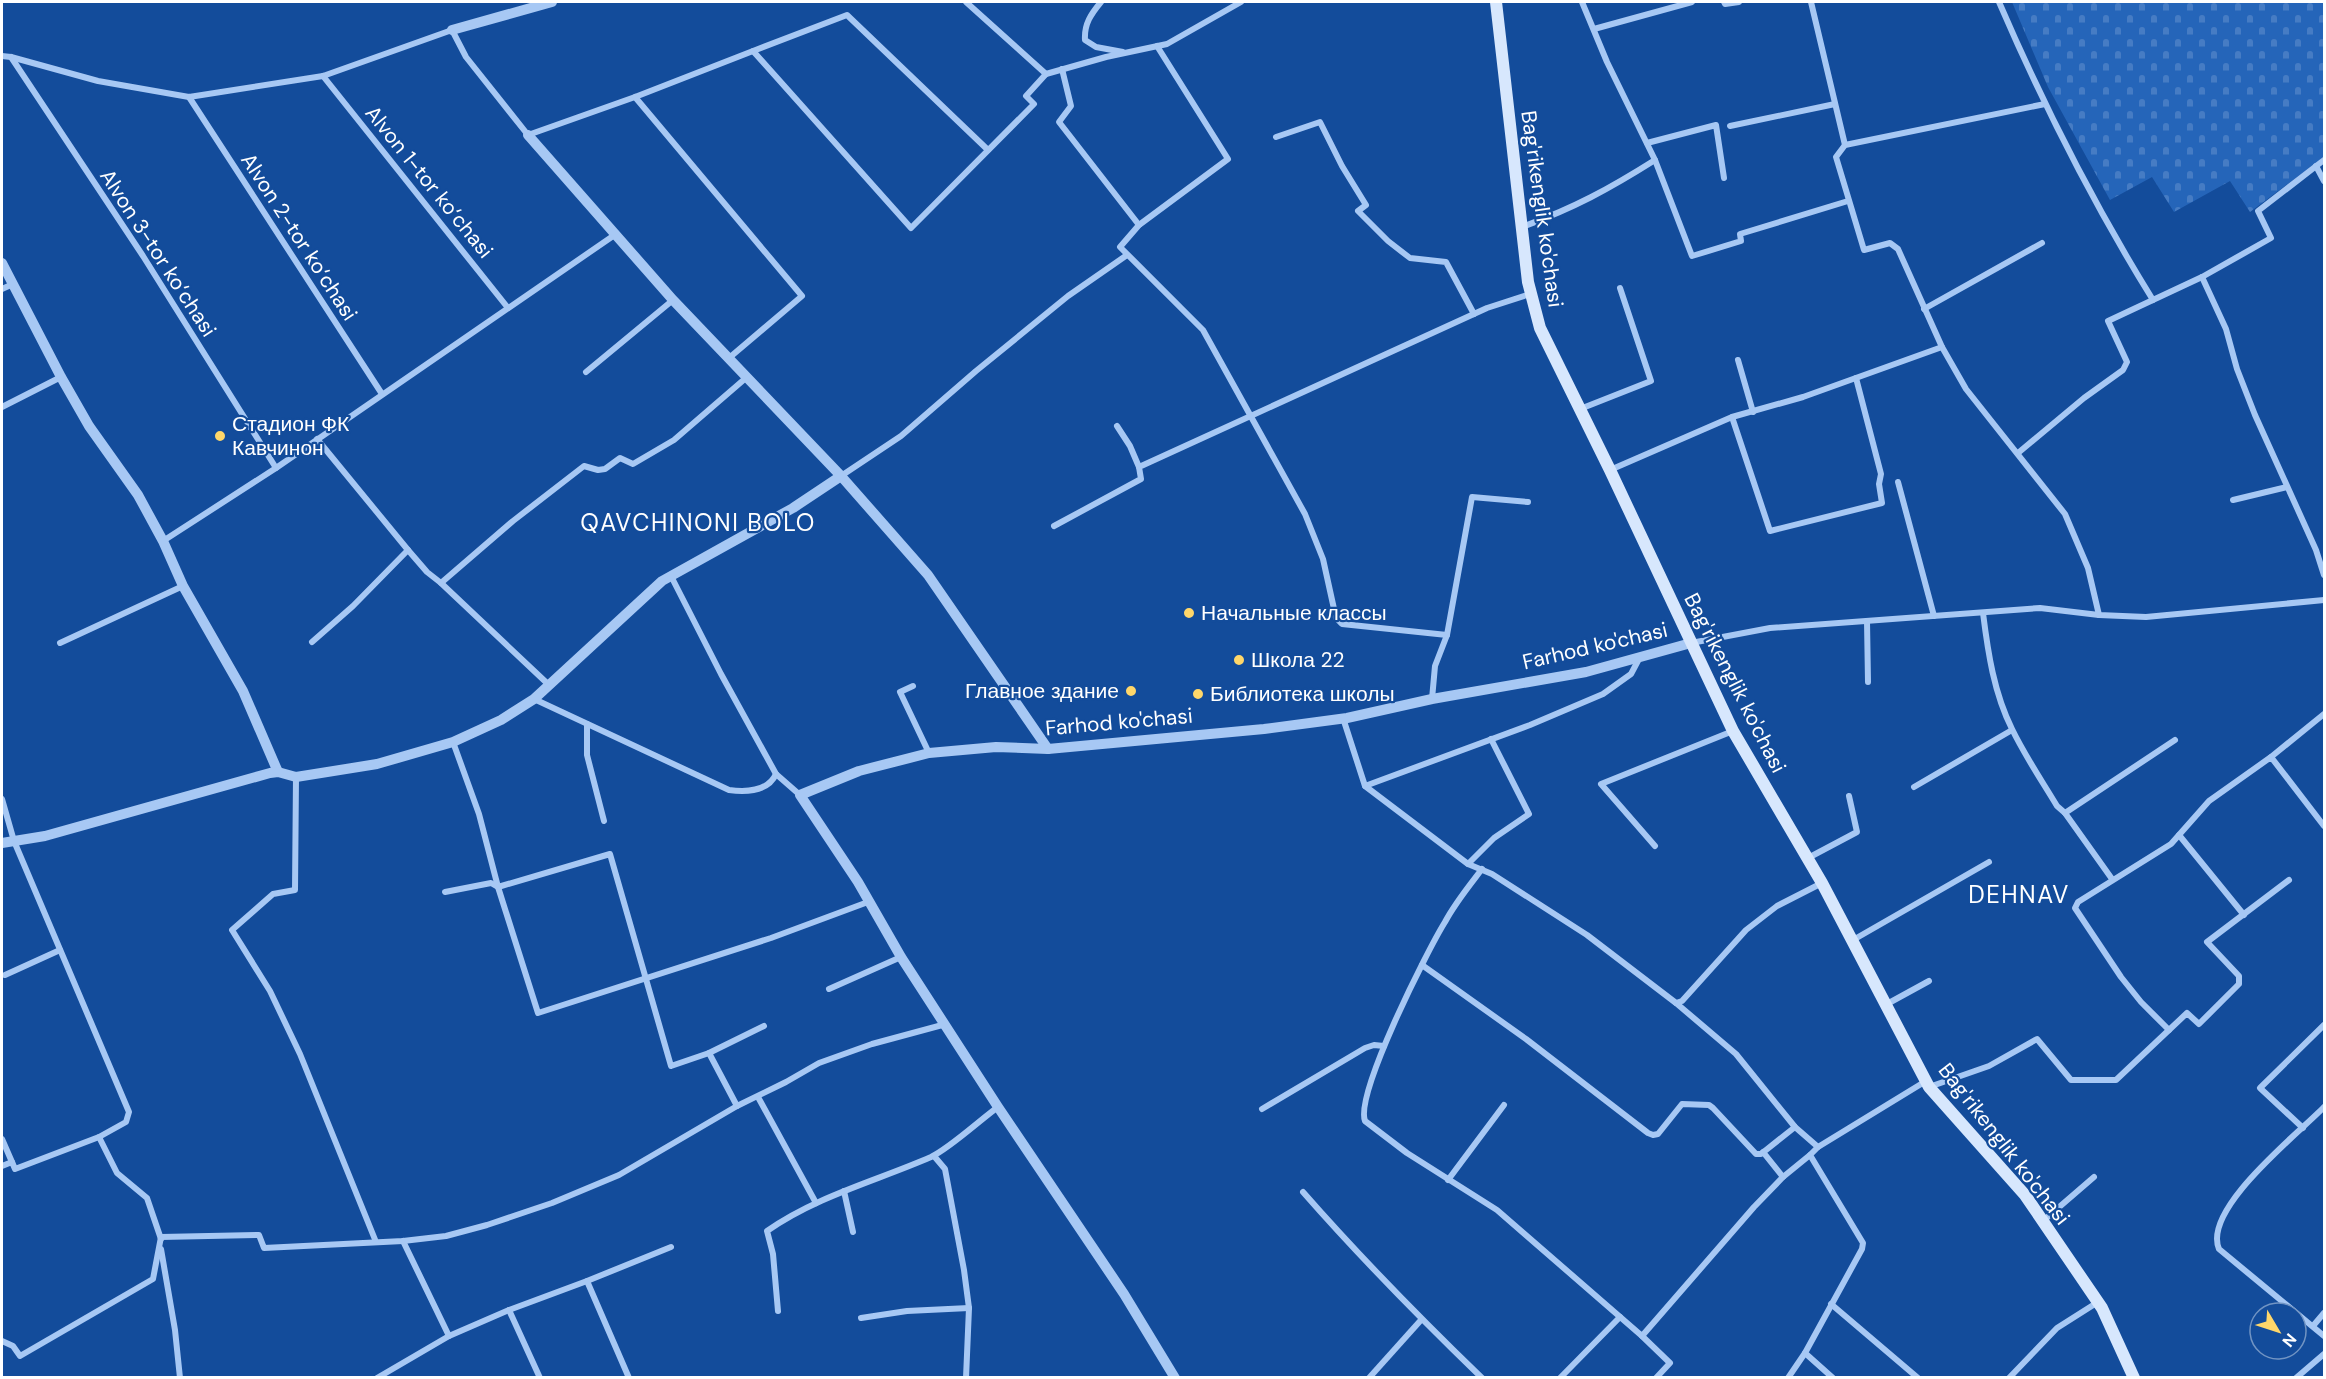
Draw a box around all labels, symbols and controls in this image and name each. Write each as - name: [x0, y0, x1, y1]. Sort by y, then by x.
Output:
- street label: Alvon 1-tor ko‘chasi: [359, 100, 499, 264]
- street label: Bag'rikenglik ko'chasi: [1514, 109, 1570, 309]
- street label: Alvon 2-tor ko‘chasi: [234, 148, 364, 326]
- street label: Alvon 3-tor ko‘chasi: [93, 164, 223, 342]
- place label: Стадион ФК Кавчинон: [232, 410, 350, 462]
- marker: Стадион ФК Кавчинон: [213, 429, 227, 443]
- district label: QAVCHINONI BOLO: [580, 507, 816, 538]
- street label: Bag'rikenglik ko'chasi: [1678, 588, 1792, 778]
- place label: Начальные классы: [1201, 599, 1387, 627]
- marker: Начальные классы: [1182, 606, 1196, 620]
- street label: Farhod ko'chasi: [1520, 616, 1670, 676]
- place label: Школа 22: [1251, 646, 1345, 674]
- marker: Школа 22: [1232, 653, 1246, 667]
- place label: Главное здание: [965, 677, 1119, 705]
- place label: Библиотека школы: [1210, 680, 1395, 708]
- marker: Главное здание: [1124, 684, 1138, 698]
- marker: Библиотека школы: [1191, 687, 1205, 701]
- street label: Farhod ko'chasi: [1044, 702, 1194, 742]
- district label: DEHNAV: [1968, 879, 2070, 910]
- street label: Bag'rikenglik ko'chasi: [1932, 1057, 2076, 1231]
- north arrow: [2248, 1301, 2308, 1361]
- text: N: [2277, 1329, 2301, 1351]

